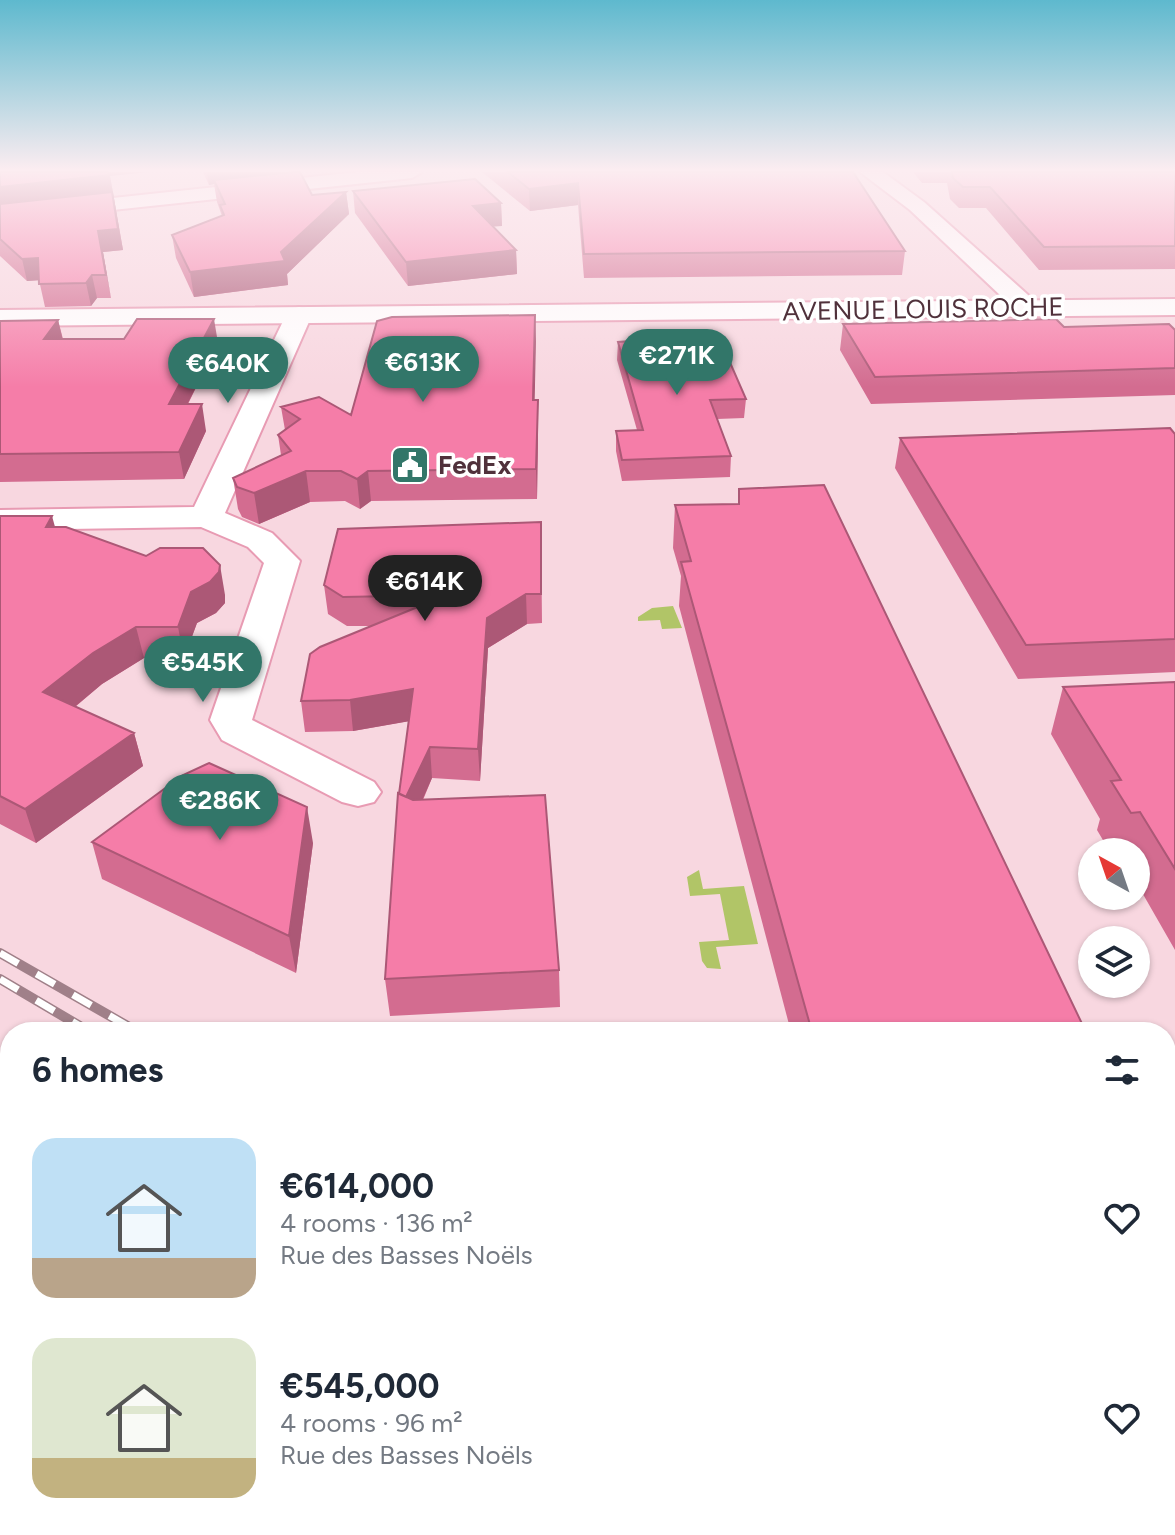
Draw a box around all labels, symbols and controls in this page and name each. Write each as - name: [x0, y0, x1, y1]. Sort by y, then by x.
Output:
- street label: AVENUE LOUIS ROCHE: [782, 291, 1064, 327]
- pin: €271K: [621, 329, 733, 397]
- pin: €613K: [367, 336, 479, 404]
- pin: €640K: [172, 337, 284, 405]
- text: €271K: [639, 339, 715, 371]
- text: €613K: [385, 346, 461, 378]
- text: €640K: [186, 347, 270, 379]
- public building icon: FedEx: [389, 444, 431, 486]
- place label: FedEx: [438, 449, 511, 481]
- pin: €614K: [369, 555, 481, 623]
- text: €614K: [386, 565, 464, 597]
- pin: €545K: [147, 636, 259, 704]
- text: €545K: [162, 646, 244, 678]
- pin: €286K: [164, 774, 276, 842]
- text: €286K: [179, 784, 261, 816]
- north arrow: [1078, 838, 1150, 910]
- map controls: [1078, 838, 1150, 998]
- button: layers: [1078, 926, 1150, 998]
- icon: filters: [1100, 1048, 1144, 1092]
- text: 6 homes: [32, 1050, 163, 1091]
- text: €614,000: [280, 1166, 434, 1207]
- icon: home: [96, 1170, 192, 1266]
- icon: heart: [1100, 1196, 1144, 1240]
- text: 4 rooms · 136 m²: [280, 1207, 473, 1239]
- text: Rue des Basses Noëls: [280, 1239, 533, 1271]
- text: €545,000: [280, 1366, 440, 1407]
- icon: home: [96, 1370, 192, 1466]
- icon: heart: [1100, 1396, 1144, 1440]
- text: 4 rooms · 96 m²: [280, 1407, 463, 1439]
- text: Rue des Basses Noëls: [280, 1439, 533, 1471]

